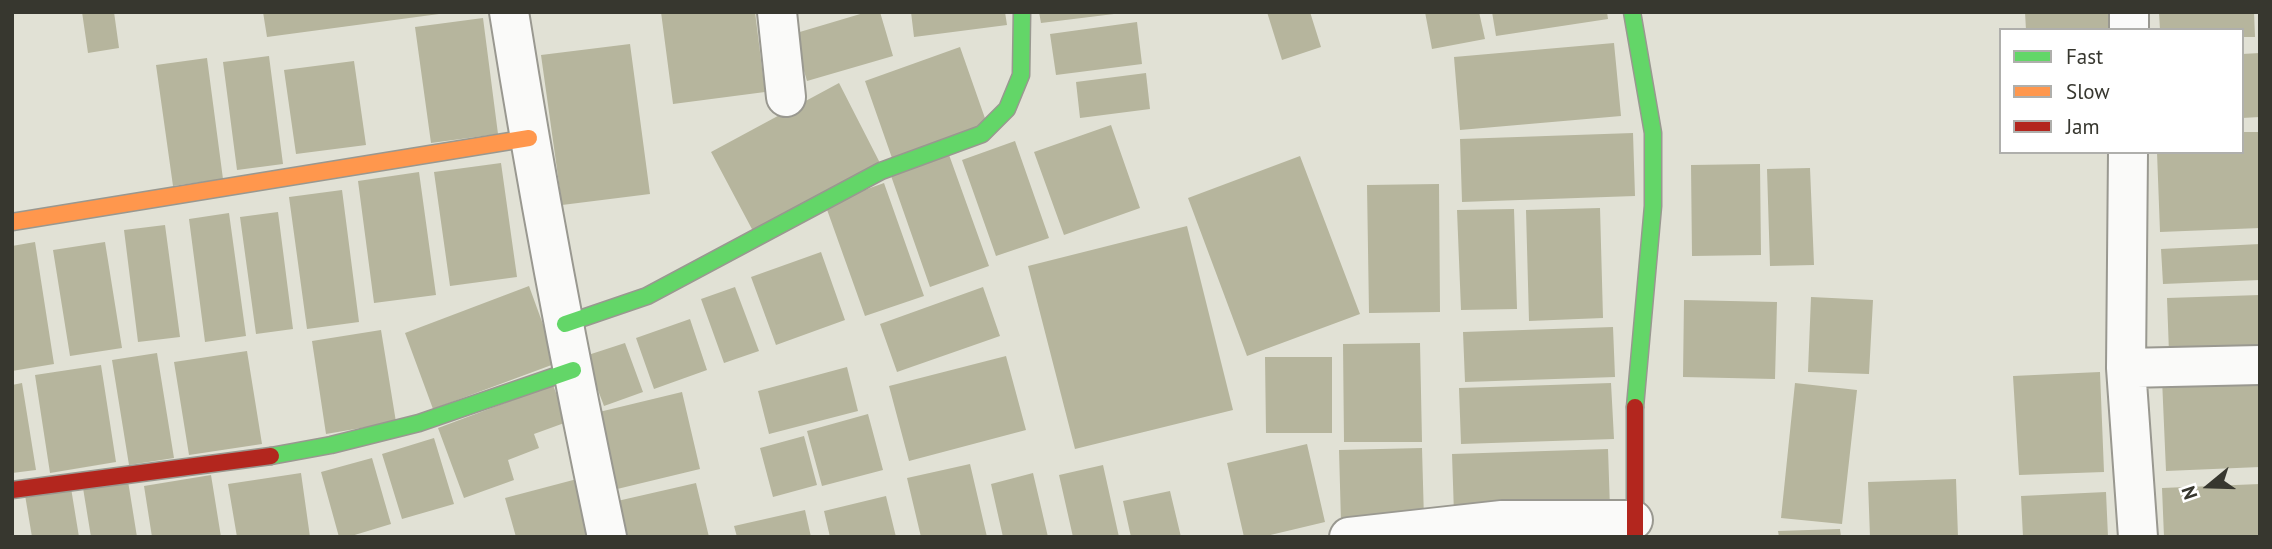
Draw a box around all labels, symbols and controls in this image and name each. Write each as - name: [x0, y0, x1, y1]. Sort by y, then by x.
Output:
- legend: [1999, 28, 2244, 154]
- text: Fast: [2066, 43, 2103, 70]
- text: Slow: [2066, 78, 2110, 105]
- text: Jam: [2066, 113, 2100, 140]
- north arrow: [2174, 451, 2244, 521]
- text: N: [2176, 483, 2203, 503]

